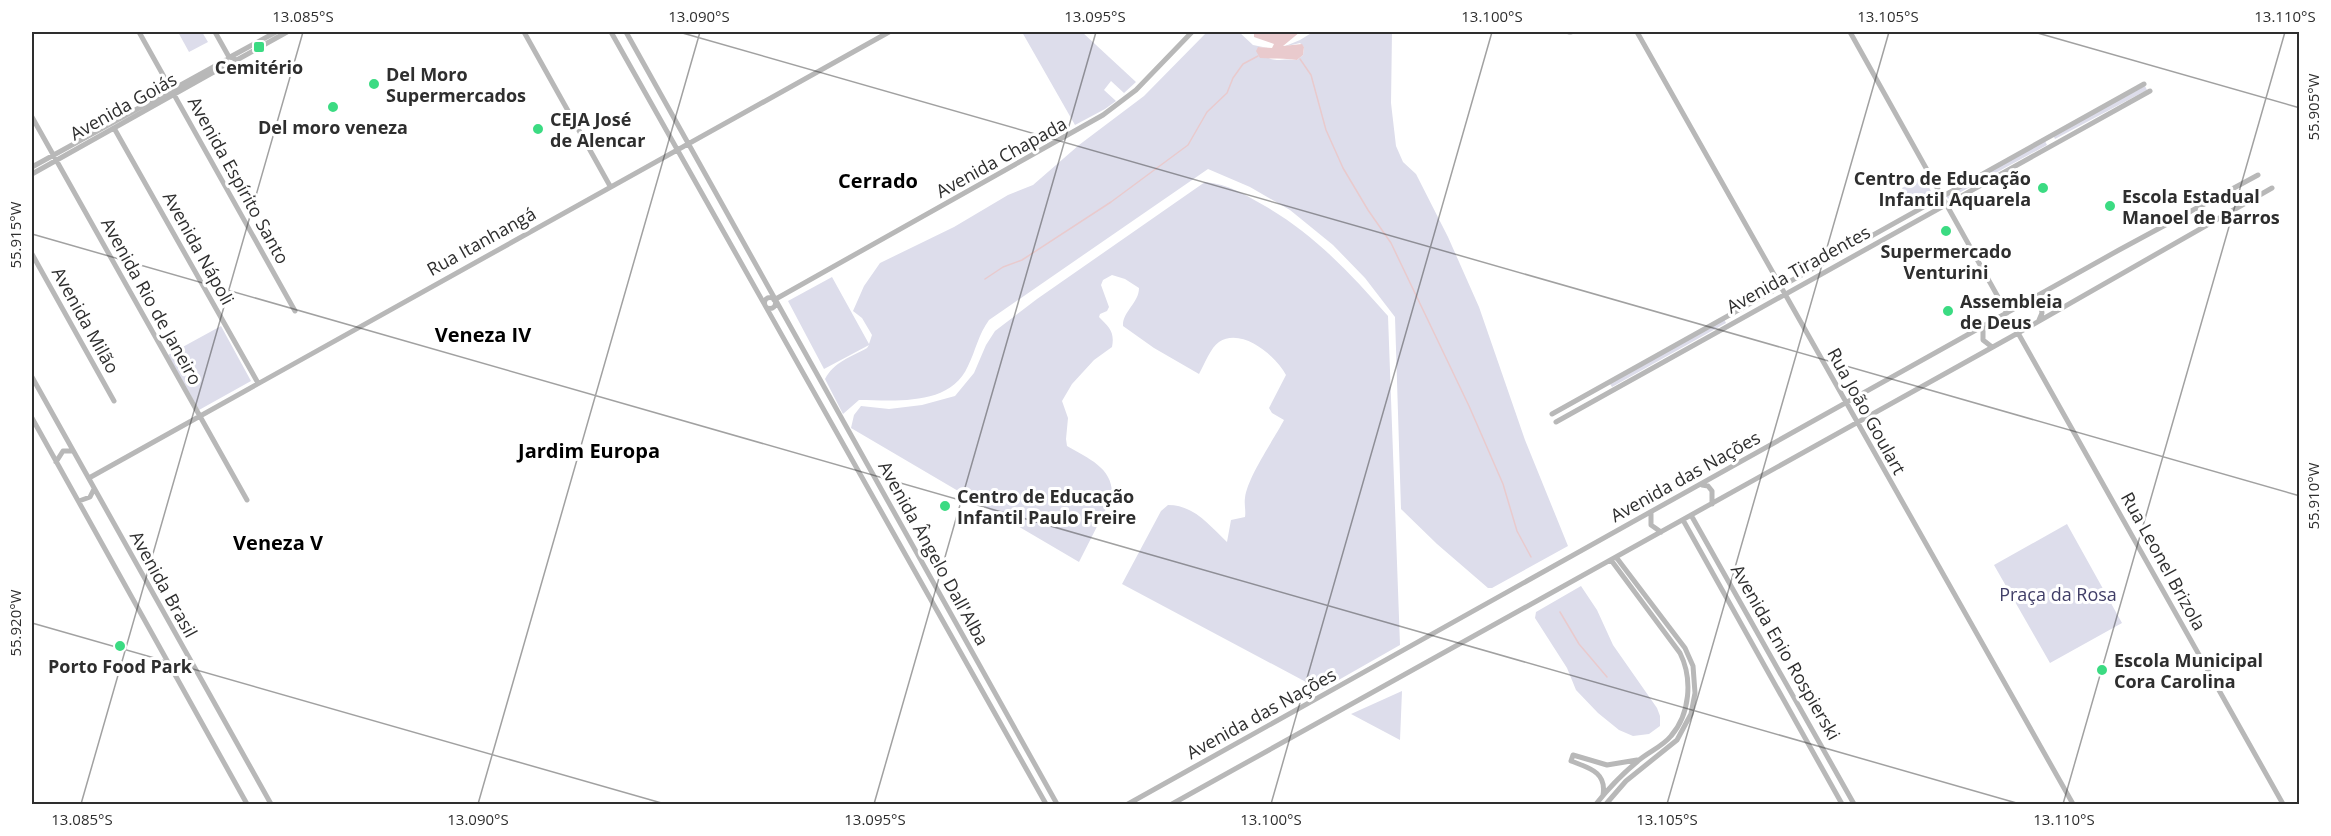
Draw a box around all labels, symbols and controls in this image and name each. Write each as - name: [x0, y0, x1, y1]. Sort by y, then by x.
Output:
- text: 13.085°S: [272, 6, 334, 26]
- text: 13.090°S: [668, 6, 730, 26]
- text: 13.095°S: [1064, 6, 1126, 26]
- text: 13.100°S: [1461, 6, 1523, 26]
- text: 13.105°S: [1857, 6, 1919, 26]
- text: 13.110°S: [2254, 6, 2316, 26]
- marker: Cemitério: [252, 40, 266, 54]
- place label: Cemitério: [215, 55, 303, 79]
- place label: Del Moro Supermercados: [386, 62, 526, 107]
- street label: Avenida Goiás: [65, 67, 181, 145]
- text: 55.905°W: [2303, 73, 2323, 141]
- marker: Del Moro Supermercados: [367, 77, 381, 91]
- street label: Avenida Espírito Santo: [183, 92, 295, 268]
- marker: Del moro veneza: [326, 100, 340, 114]
- place label: CEJA José de Alencar: [550, 107, 645, 152]
- street label: Avenida Chapada: [931, 111, 1071, 203]
- place label: Del moro veneza: [258, 115, 408, 139]
- marker: CEJA José de Alencar: [531, 122, 545, 136]
- place label: Centro de Educação Infantil Aquarela: [1854, 166, 2031, 211]
- district label: Cerrado: [838, 167, 918, 194]
- marker: Centro de Educação Infantil Aquarela: [2036, 181, 2050, 195]
- place label: Escola Estadual Manoel de Barros: [2122, 184, 2280, 229]
- street label: Avenida Nápoli: [158, 187, 240, 309]
- marker: Escola Estadual Manoel de Barros: [2103, 199, 2117, 213]
- text: 55.915°W: [5, 201, 25, 269]
- street label: Rua Itanhangá: [422, 201, 540, 281]
- street label: Avenida Rio de Janeiro: [96, 213, 208, 389]
- street label: Avenida Tiradentes: [1722, 220, 1874, 318]
- marker: Supermercado Venturini: [1939, 224, 1953, 238]
- place label: Supermercado Venturini: [1880, 239, 2012, 284]
- street label: Avenida Milão: [47, 263, 125, 377]
- place label: Assembleia de Deus: [1960, 289, 2063, 334]
- marker: Assembleia de Deus: [1941, 304, 1955, 318]
- district label: Veneza IV: [435, 321, 531, 348]
- street label: Rua João Goulart: [1822, 343, 1912, 479]
- street label: Avenida das Nações: [1606, 425, 1764, 527]
- district label: Jardim Europa: [516, 437, 660, 464]
- street label: Avenida Ângelo Dall'Alba: [873, 457, 995, 649]
- text: 55.910°W: [2303, 462, 2323, 530]
- place label: Centro de Educação Infantil Paulo Freire: [957, 484, 1136, 529]
- street label: Rua Leonel Brizola: [2116, 487, 2212, 635]
- marker: Centro de Educação Infantil Paulo Freire: [938, 499, 952, 513]
- street label: Avenida Brasil: [125, 526, 203, 642]
- district label: Veneza V: [233, 529, 323, 556]
- street label: Avenida Enio Rospierski: [1726, 560, 1846, 744]
- park label: Praça da Rosa: [1999, 582, 2117, 606]
- text: 55.920°W: [5, 589, 25, 657]
- marker: Porto Food Park: [113, 639, 127, 653]
- place label: Escola Municipal Cora Carolina: [2114, 648, 2263, 693]
- place label: Porto Food Park: [48, 654, 193, 678]
- street label: Avenida das Nações: [1182, 662, 1340, 764]
- marker: Escola Municipal Cora Carolina: [2095, 663, 2109, 677]
- text: 13.085°S: [51, 809, 113, 829]
- text: 13.090°S: [447, 809, 509, 829]
- text: 13.095°S: [844, 809, 906, 829]
- text: 13.100°S: [1240, 809, 1302, 829]
- text: 13.105°S: [1636, 809, 1698, 829]
- text: 13.110°S: [2033, 809, 2095, 829]

